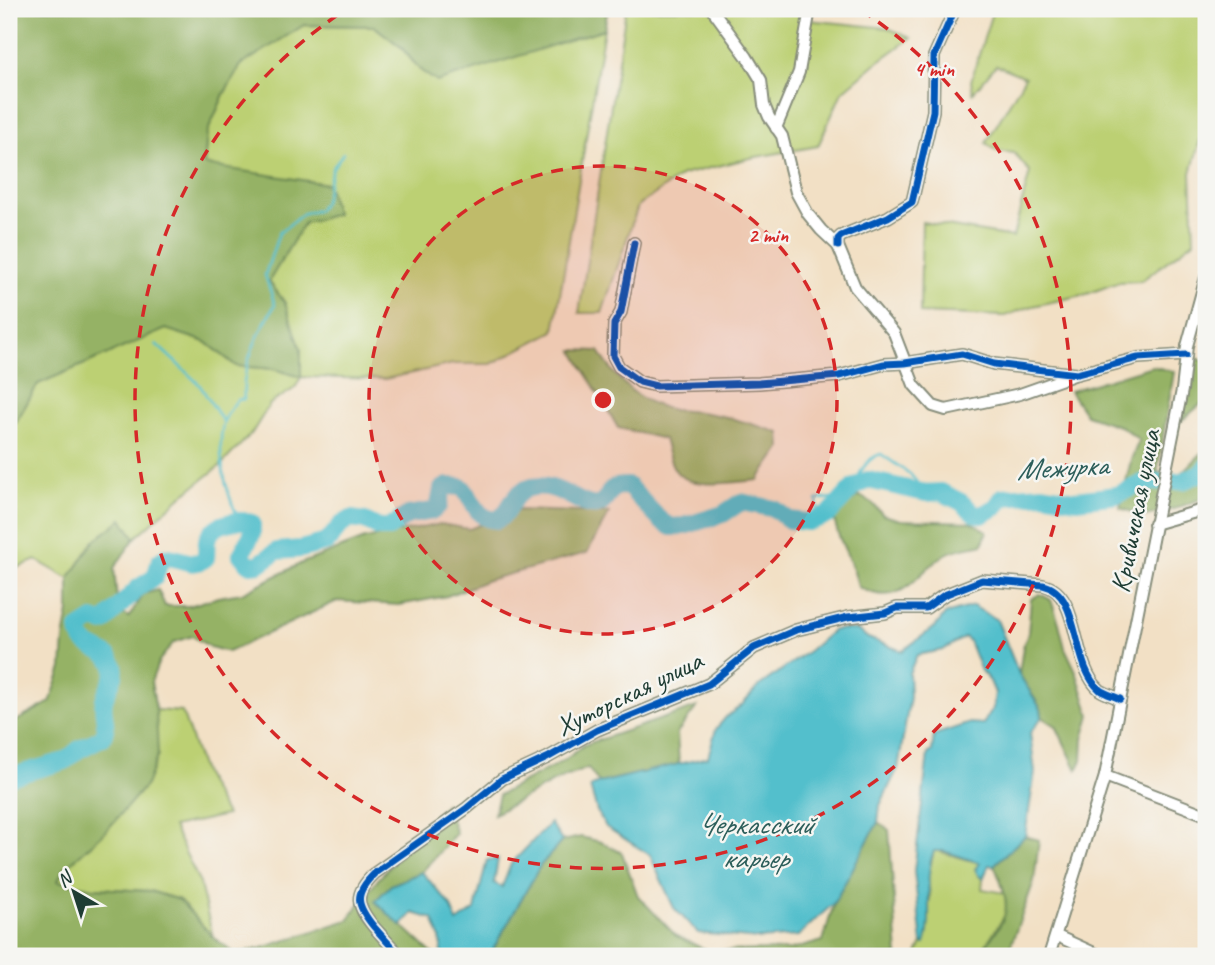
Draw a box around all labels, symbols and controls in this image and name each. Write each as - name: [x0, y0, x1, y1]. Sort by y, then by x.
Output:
- text: 4 min: [914, 56, 954, 82]
- text: 2 min: [748, 222, 788, 248]
- centre of rings: [591, 388, 615, 412]
- street label: Кривичская улица: [1102, 425, 1168, 596]
- water label: Межурка: [1015, 445, 1112, 488]
- street label: Хуторская улица: [550, 642, 710, 744]
- water label: Черкасский карьер: [697, 805, 818, 877]
- north arrow: [38, 856, 108, 926]
- text: N: [52, 865, 79, 893]

